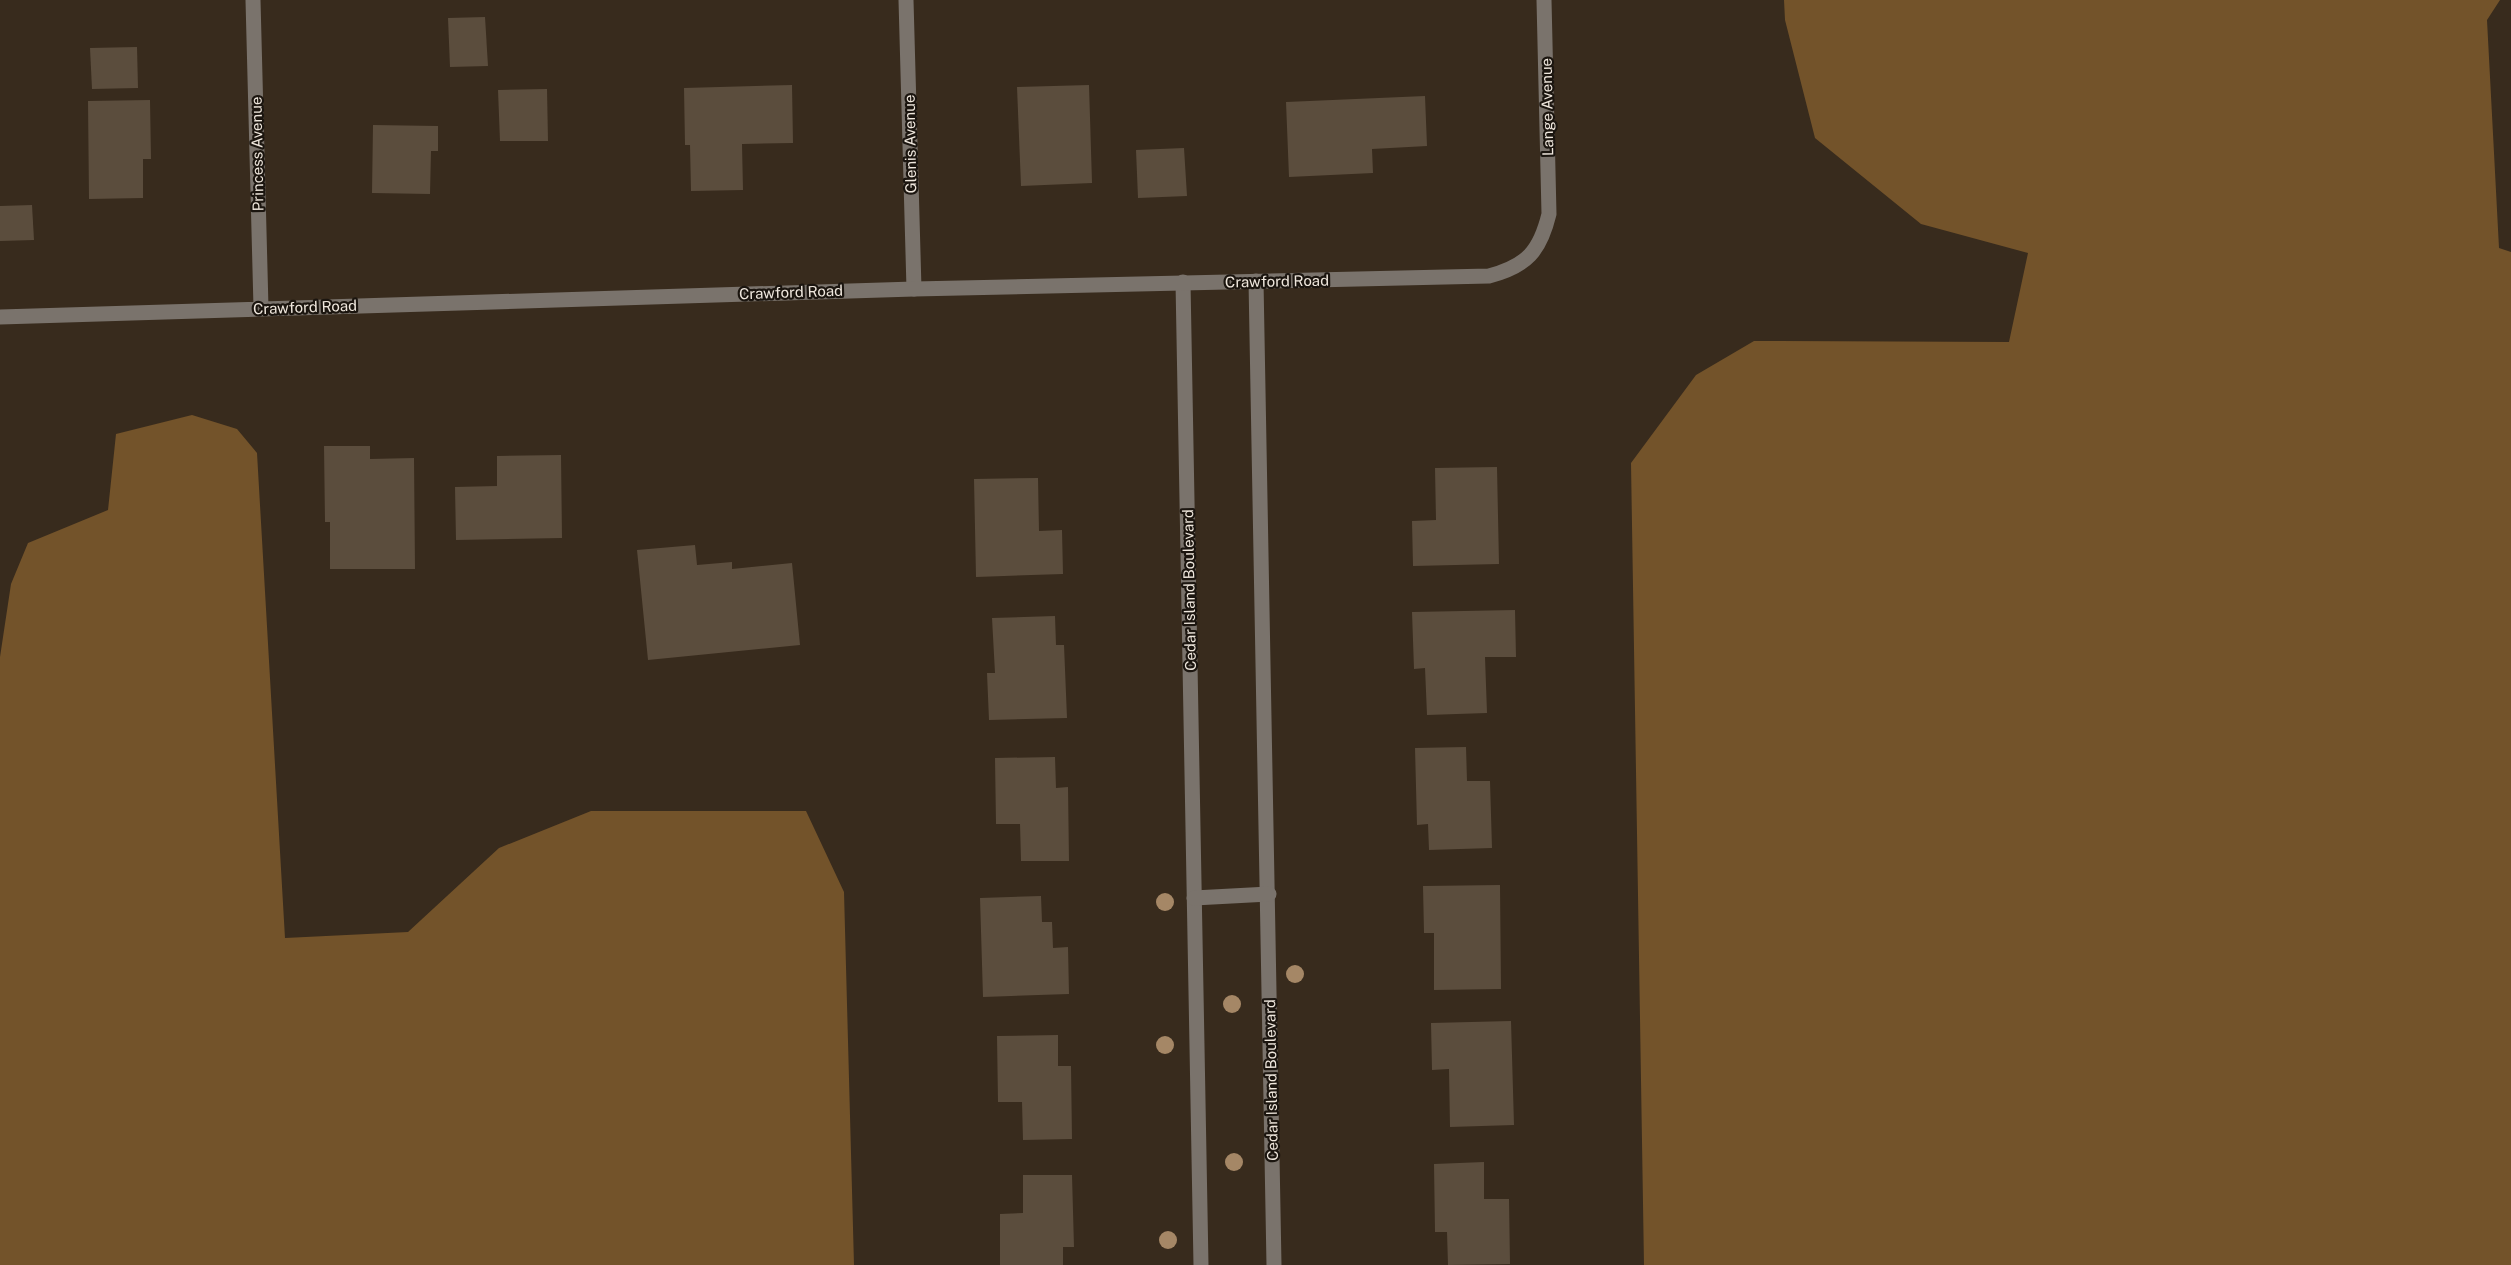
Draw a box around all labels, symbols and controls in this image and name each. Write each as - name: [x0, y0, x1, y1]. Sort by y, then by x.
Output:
- street label: Lange Avenue: [1538, 58, 1556, 156]
- street label: Glenis Avenue: [901, 94, 919, 194]
- street label: Princess Avenue: [248, 97, 266, 211]
- street label: Crawford Road: [1225, 272, 1329, 290]
- street label: Crawford Road: [739, 282, 843, 302]
- street label: Crawford Road: [253, 297, 357, 317]
- street label: Cedar Island Boulevard: [1179, 509, 1199, 671]
- street label: Cedar Island Boulevard: [1261, 999, 1281, 1161]

